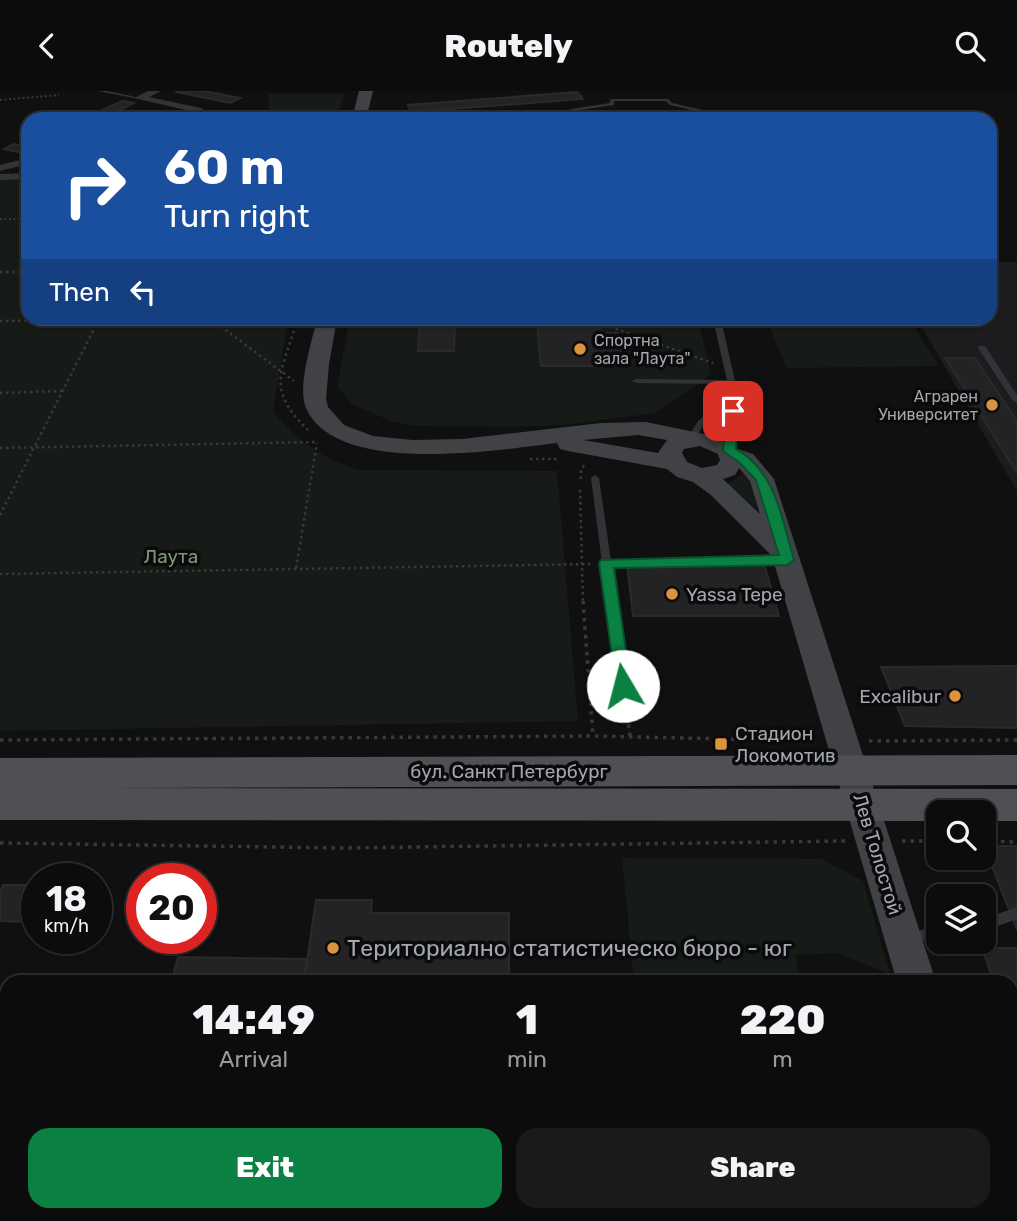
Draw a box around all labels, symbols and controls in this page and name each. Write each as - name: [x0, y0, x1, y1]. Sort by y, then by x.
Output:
- icon: back: [28, 27, 66, 65]
- text: Routely: [444, 27, 573, 65]
- icon: search: [951, 27, 989, 65]
- text: 60 m: [164, 138, 285, 196]
- icon: right: [49, 140, 140, 231]
- text: Turn right: [164, 197, 309, 235]
- icon: left: [124, 273, 162, 311]
- text: Then: [49, 277, 110, 308]
- place label: Спортна зала "Лаута": [594, 331, 690, 368]
- marker: Спортна зала "Лаута": [572, 341, 588, 357]
- pin: [703, 381, 763, 441]
- place label: Аграрен Университет: [878, 387, 978, 424]
- icon: arrive: [714, 392, 752, 430]
- marker: Аграрен Университет: [984, 397, 1000, 413]
- park label: Лаута: [144, 545, 198, 568]
- place label: Yassa Tepe: [686, 583, 783, 606]
- marker: Yassa Tepe: [664, 586, 680, 602]
- position arrow: [586, 649, 660, 723]
- place label: Excalibur: [859, 685, 942, 708]
- marker: Excalibur: [947, 688, 963, 704]
- place label: Стадион Локомотив: [735, 722, 836, 767]
- marker: Стадион Локомотив: [713, 736, 729, 752]
- street label: бул. Санкт Петербург: [410, 760, 608, 783]
- street label: Лев Толостой: [848, 791, 907, 918]
- map controls: [926, 800, 996, 954]
- button: search: [926, 800, 996, 870]
- speed limit sign: 20: [126, 863, 217, 954]
- text: 18: [46, 878, 87, 920]
- button: layers: [926, 884, 996, 954]
- text: km/h: [44, 915, 89, 937]
- place label: Териториално статистическо бюро - юг: [347, 934, 792, 962]
- marker: Териториално статистическо бюро - юг: [325, 940, 341, 956]
- text: 14:49: [192, 995, 315, 1045]
- text: 1: [516, 995, 538, 1045]
- text: 220: [739, 995, 826, 1045]
- text: Arrival: [219, 1045, 288, 1073]
- text: min: [507, 1045, 547, 1073]
- text: m: [772, 1045, 793, 1073]
- button: Exit: [28, 1128, 502, 1208]
- button: Share: [516, 1128, 990, 1208]

